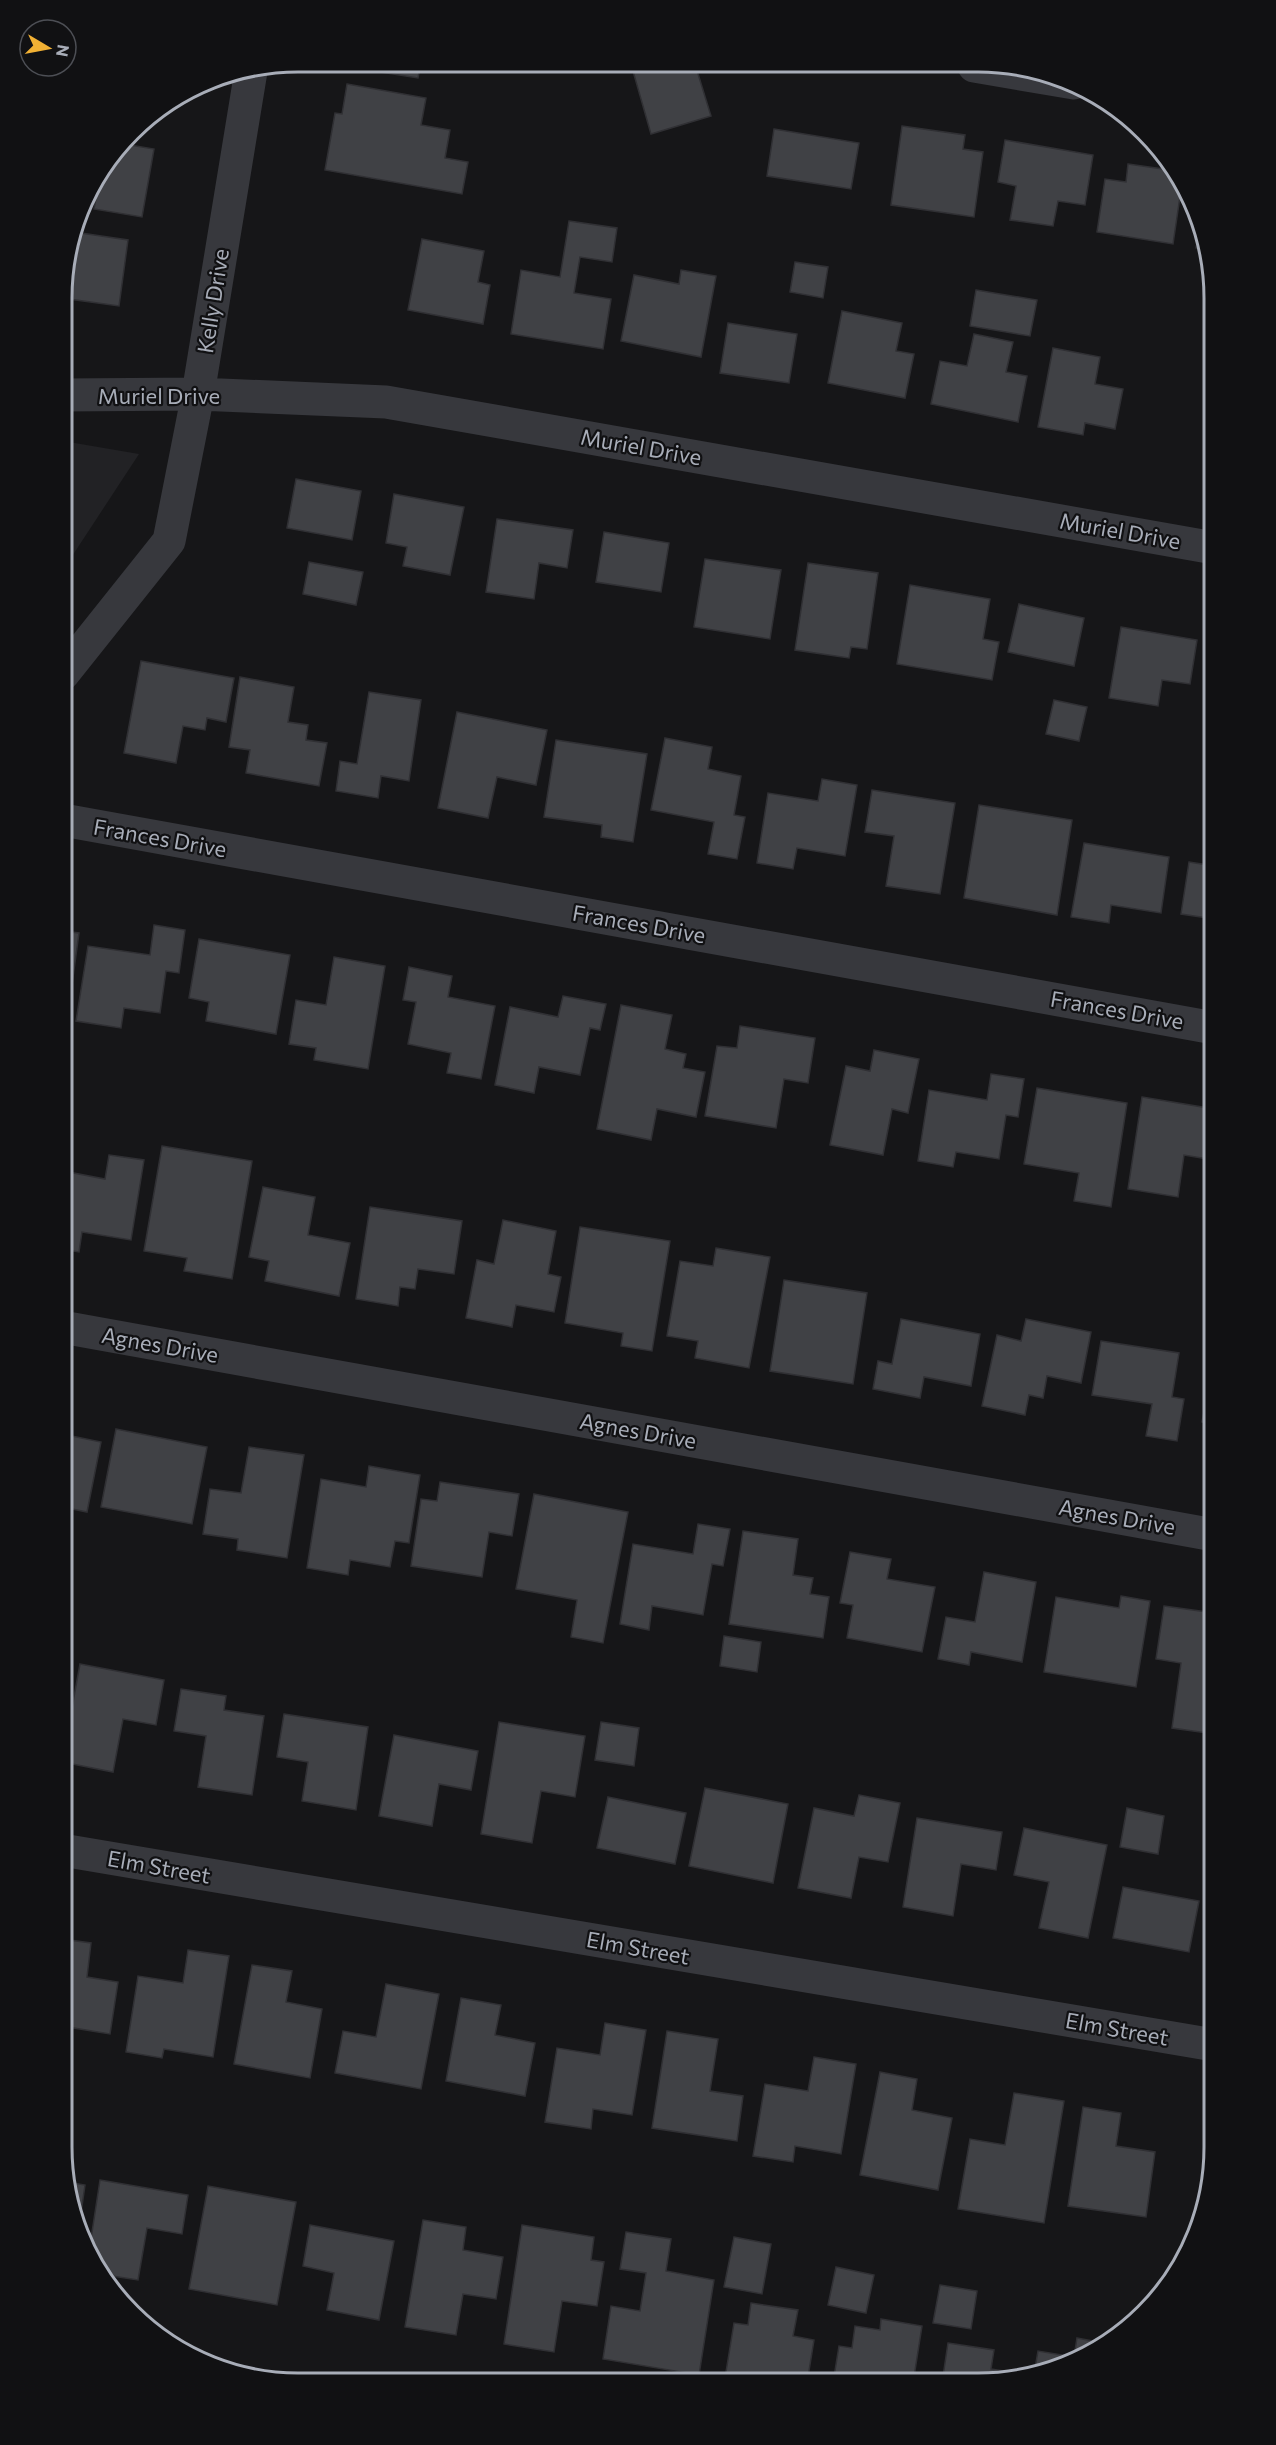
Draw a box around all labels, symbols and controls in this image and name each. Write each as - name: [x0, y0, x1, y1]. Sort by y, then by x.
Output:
- north arrow: [18, 18, 78, 78]
- text: N: [53, 43, 74, 58]
- street label: Kelly Drive: [191, 247, 234, 355]
- street label: Muriel Drive: [98, 382, 220, 409]
- street label: Muriel Drive: [579, 423, 704, 470]
- street label: Muriel Drive: [1058, 507, 1183, 554]
- street label: Frances Drive: [91, 813, 229, 863]
- street label: Frances Drive: [570, 899, 708, 949]
- street label: Frances Drive: [1048, 985, 1186, 1035]
- street label: Agnes Drive: [100, 1321, 221, 1368]
- street label: Agnes Drive: [578, 1407, 699, 1454]
- street label: Agnes Drive: [1057, 1493, 1178, 1540]
- street label: Elm Street: [105, 1844, 213, 1889]
- street label: Elm Street: [584, 1925, 692, 1970]
- street label: Elm Street: [1063, 2006, 1171, 2051]

